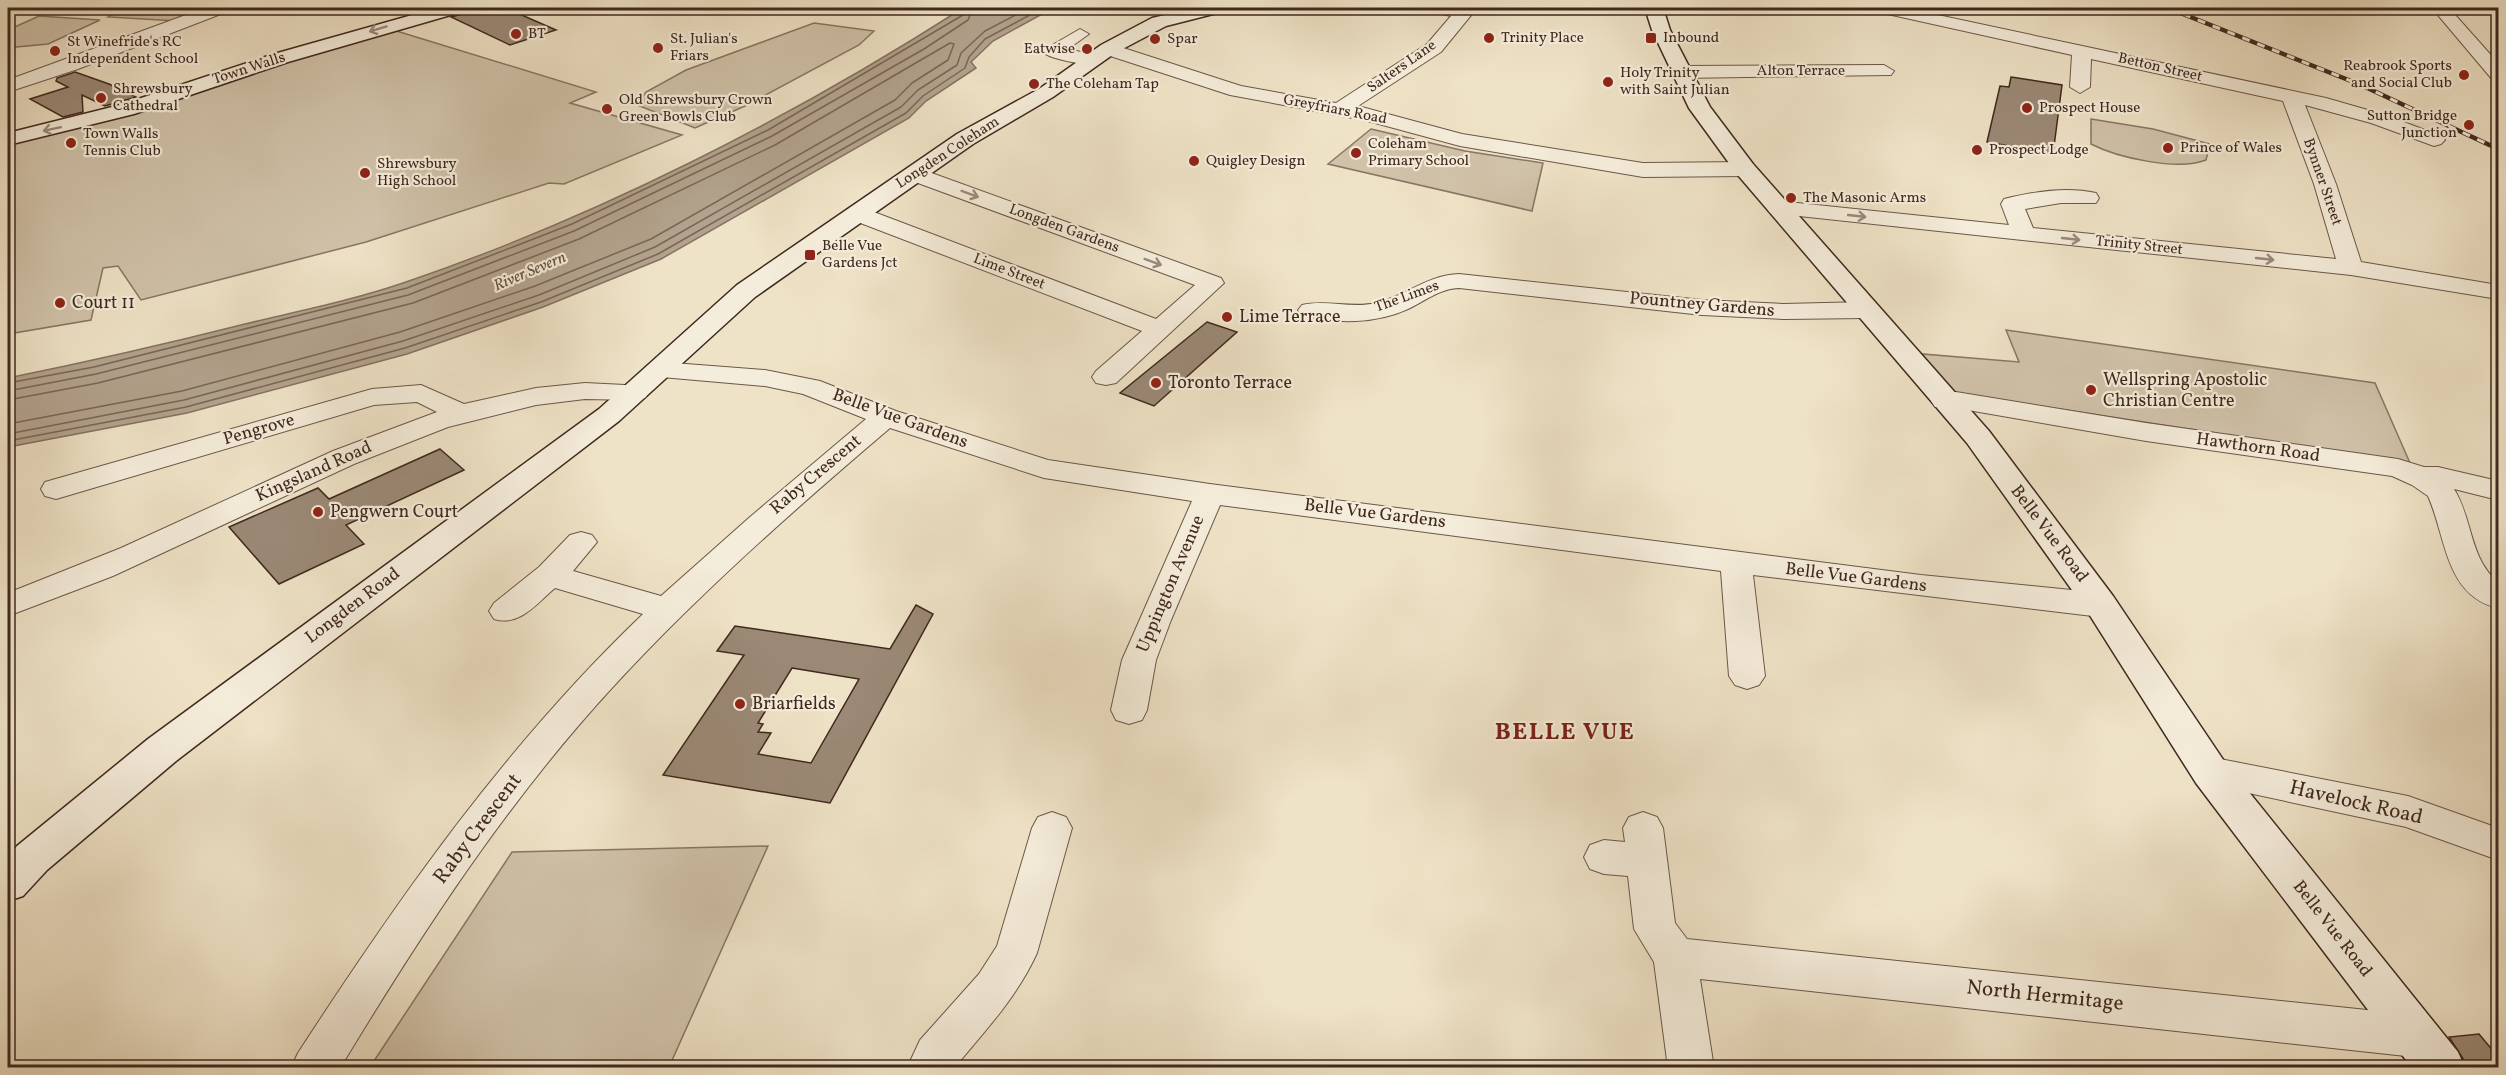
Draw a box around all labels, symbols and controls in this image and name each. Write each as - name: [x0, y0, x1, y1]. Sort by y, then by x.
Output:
- one-way arrow: [369, 24, 388, 35]
- place label: BT: [528, 24, 546, 45]
- marker: BT: [509, 27, 523, 41]
- place label: Trinity Place: [1501, 28, 1584, 49]
- place label: Inbound: [1663, 28, 1719, 49]
- place label: St. Julian's Friars: [670, 29, 738, 67]
- place label: Spar: [1167, 29, 1198, 50]
- marker: Trinity Place: [1482, 31, 1496, 45]
- marker: Inbound: [1644, 31, 1658, 45]
- place label: St Winefride's RC Independent School: [67, 32, 198, 70]
- marker: Spar: [1148, 32, 1162, 46]
- street label: Salters Lane: [1363, 35, 1441, 99]
- place label: Eatwise: [1024, 39, 1075, 60]
- marker: St. Julian's Friars: [651, 41, 665, 55]
- marker: Eatwise: [1080, 42, 1094, 56]
- marker: St Winefride's RC Independent School: [48, 44, 62, 58]
- street label: Town Walls: [210, 47, 288, 91]
- street label: Betton Street: [2116, 48, 2204, 88]
- place label: Reabrook Sports and Social Club: [2343, 56, 2452, 94]
- street label: Alton Terrace: [1757, 61, 1845, 82]
- place label: Holy Trinity with Saint Julian: [1620, 63, 1730, 101]
- marker: Reabrook Sports and Social Club: [2457, 68, 2471, 82]
- place label: The Coleham Tap: [1046, 74, 1159, 95]
- marker: Holy Trinity with Saint Julian: [1601, 75, 1615, 89]
- marker: The Coleham Tap: [1027, 77, 1041, 91]
- place label: Shrewsbury Cathedral: [113, 79, 193, 117]
- place label: Old Shrewsbury Crown Green Bowls Club: [619, 90, 773, 128]
- street label: Greyfriars Road: [1281, 90, 1389, 130]
- marker: Shrewsbury Cathedral: [94, 91, 108, 105]
- place label: Prospect House: [2039, 98, 2140, 119]
- marker: Prospect House: [2020, 101, 2034, 115]
- marker: Old Shrewsbury Crown Green Bowls Club: [600, 102, 614, 116]
- place label: Sutton Bridge Junction: [2367, 106, 2457, 144]
- street label: Longden Coleham: [892, 112, 1004, 194]
- marker: Sutton Bridge Junction: [2462, 118, 2476, 132]
- one-way arrow: [42, 124, 61, 136]
- place label: Town Walls Tennis Club: [83, 124, 161, 162]
- place label: Coleham Primary School: [1368, 134, 1469, 172]
- marker: Town Walls Tennis Club: [64, 136, 78, 150]
- street label: Bynner Street: [2297, 136, 2347, 228]
- place label: Prince of Wales: [2180, 138, 2282, 159]
- place label: Prospect Lodge: [1989, 140, 2089, 161]
- marker: Prince of Wales: [2161, 141, 2175, 155]
- marker: Prospect Lodge: [1970, 143, 1984, 157]
- marker: Coleham Primary School: [1349, 146, 1363, 160]
- place label: Quigley Design: [1206, 151, 1305, 172]
- place label: Shrewsbury High School: [377, 154, 457, 192]
- marker: Quigley Design: [1187, 154, 1201, 168]
- marker: Shrewsbury High School: [358, 166, 372, 180]
- place label: The Masonic Arms: [1803, 188, 1926, 209]
- one-way arrow: [960, 190, 979, 201]
- marker: The Masonic Arms: [1784, 191, 1798, 205]
- street label: Longden Gardens: [1006, 199, 1122, 259]
- one-way arrow: [1846, 211, 1866, 222]
- street label: Trinity Street: [2094, 231, 2184, 261]
- one-way arrow: [2061, 234, 2081, 245]
- place label: Belle Vue Gardens Jct: [822, 236, 898, 274]
- water label: River Severn: [490, 247, 570, 297]
- marker: Belle Vue Gardens Jct: [803, 248, 817, 262]
- street label: Lime Street: [970, 249, 1048, 295]
- one-way arrow: [2255, 254, 2275, 265]
- one-way arrow: [1143, 257, 1162, 268]
- street label: The Limes: [1372, 276, 1442, 318]
- street label: Pountney Gardens: [1628, 286, 1776, 324]
- place label: Court 11: [72, 291, 135, 316]
- marker: Court 11: [53, 296, 67, 310]
- place label: Lime Terrace: [1239, 305, 1340, 330]
- marker: Lime Terrace: [1220, 310, 1234, 324]
- place label: Wellspring Apostolic Christian Centre: [2103, 368, 2267, 414]
- place label: Toronto Terrace: [1168, 371, 1292, 396]
- marker: Toronto Terrace: [1149, 376, 1163, 390]
- street label: Belle Vue Gardens: [829, 383, 971, 455]
- marker: Wellspring Apostolic Christian Centre: [2084, 383, 2098, 397]
- street label: Pengrove: [220, 408, 298, 452]
- street label: Hawthorn Road: [2194, 427, 2322, 469]
- street label: Raby Crescent: [765, 429, 867, 521]
- street label: Kingsland Road: [252, 435, 376, 509]
- street label: Belle Vue Road: [2004, 480, 2094, 588]
- street label: Belle Vue Gardens: [1303, 493, 1447, 535]
- place label: Pengwern Court: [330, 500, 458, 525]
- marker: Pengwern Court: [311, 505, 325, 519]
- street label: Uppington Avenue: [1131, 511, 1211, 657]
- street label: Belle Vue Gardens: [1784, 557, 1928, 599]
- street label: Longden Road: [300, 562, 406, 650]
- place label: Briarfields: [752, 692, 836, 717]
- marker: Briarfields: [733, 697, 747, 711]
- district label: BELLE VUE: [1495, 716, 1635, 750]
- street label: Raby Crescent: [427, 768, 529, 890]
- street label: Havelock Road: [2287, 774, 2425, 832]
- street label: Belle Vue Road: [2286, 875, 2378, 983]
- street label: North Hermitage: [1965, 973, 2125, 1019]

